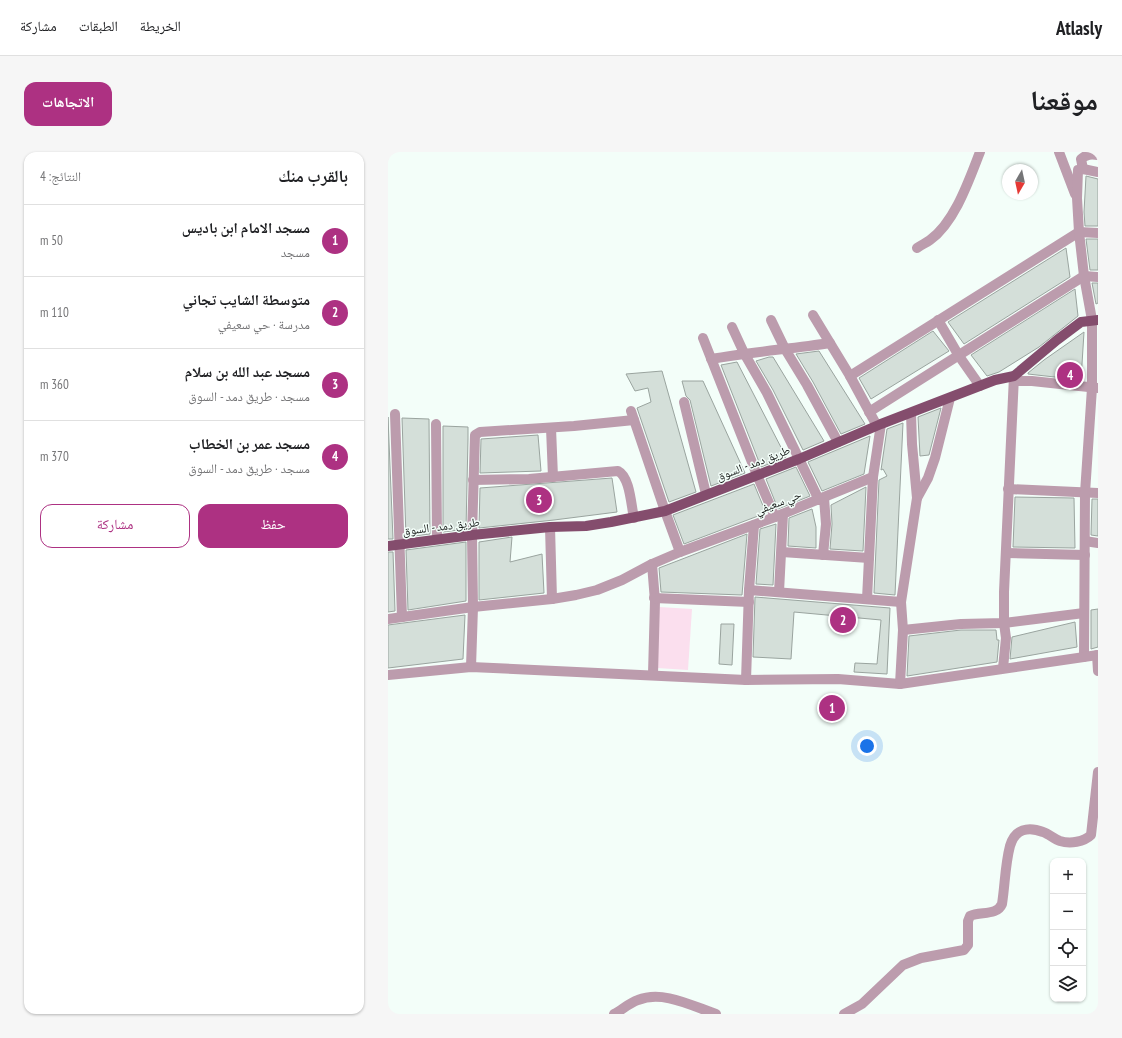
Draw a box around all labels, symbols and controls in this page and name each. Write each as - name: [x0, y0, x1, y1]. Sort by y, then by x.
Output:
- text: Atlasly: [1056, 16, 1102, 40]
- text: مشاركة: [20, 17, 57, 35]
- text: الطبقات: [79, 17, 118, 35]
- text: الخريطة: [140, 17, 181, 35]
- text: موقعنا: [1030, 81, 1098, 118]
- button: الاتجاهات: [24, 82, 112, 126]
- north arrow: [1002, 164, 1038, 200]
- text: بالقرب منك: [278, 165, 348, 187]
- text: النتائج: 4: [40, 168, 81, 185]
- text: مسجد الامام ابن باديس: [182, 218, 310, 237]
- text: 50 m: [40, 232, 63, 249]
- text: 1: [332, 232, 338, 249]
- text: مسجد: [281, 244, 310, 261]
- text: متوسطة الشايب تجاني: [182, 290, 310, 309]
- text: 110 m: [40, 304, 69, 321]
- text: 2: [332, 304, 338, 321]
- text: مدرسة · حي سعيفي: [218, 316, 310, 333]
- pin: 4: [1057, 360, 1083, 390]
- text: مسجد عبد الله بن سلام: [185, 362, 310, 381]
- text: 360 m: [40, 376, 69, 393]
- text: 3: [332, 376, 338, 393]
- text: مسجد · طريق دمد - السوق: [188, 388, 310, 405]
- text: مسجد عمر بن الخطاب: [189, 434, 310, 453]
- street label: طريق دمد - السوق: [714, 442, 792, 484]
- text: 370 m: [40, 448, 69, 465]
- text: 4: [332, 448, 338, 465]
- text: مسجد · طريق دمد - السوق: [188, 460, 310, 477]
- pin: 3: [526, 485, 552, 515]
- street label: حي سعيفي: [753, 486, 805, 521]
- button: مشاركة: [40, 504, 190, 548]
- button: حفظ: [198, 504, 348, 548]
- street label: طريق دمد - السوق: [402, 514, 481, 538]
- pin: 2: [830, 605, 856, 635]
- pin: 1: [819, 693, 845, 723]
- your location: [857, 736, 877, 756]
- map controls: [1050, 858, 1086, 1002]
- button: +: [1050, 858, 1086, 894]
- button: −: [1050, 894, 1086, 930]
- button: locate: [1050, 930, 1086, 966]
- button: layers: [1050, 966, 1086, 1002]

